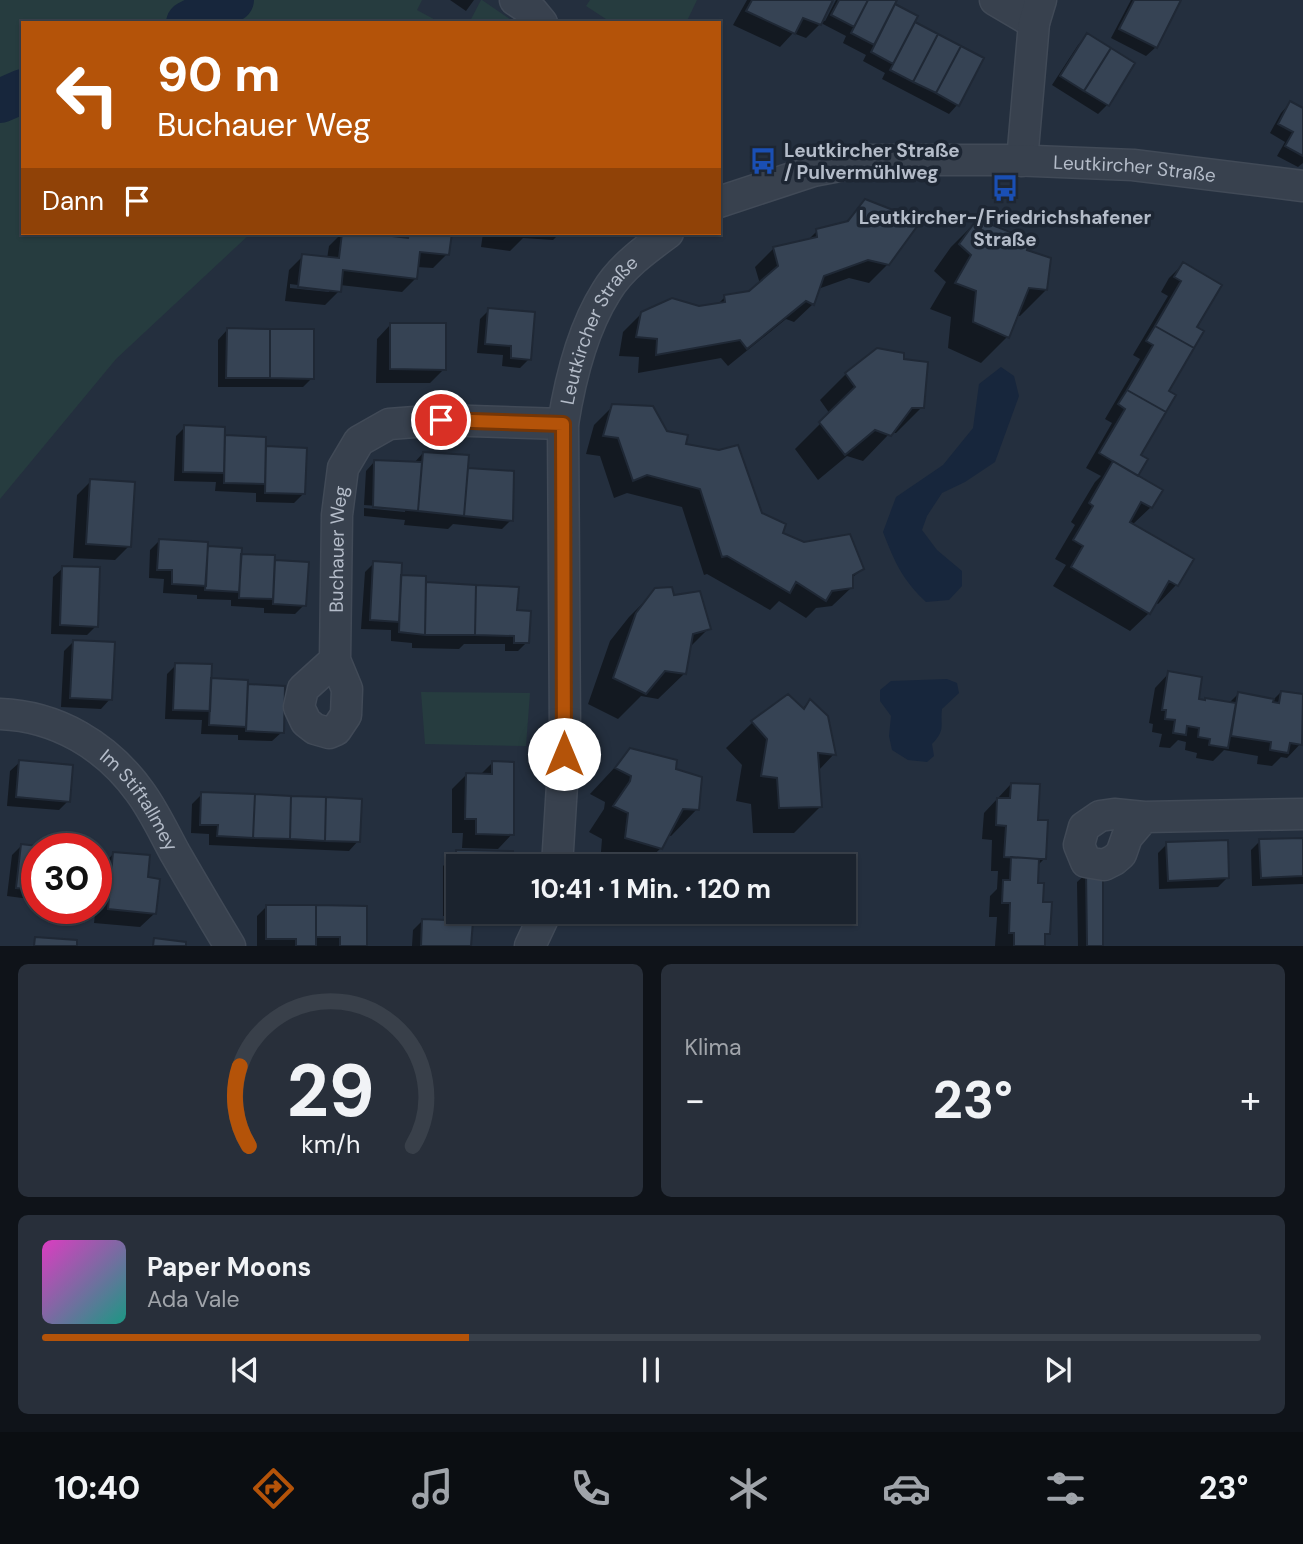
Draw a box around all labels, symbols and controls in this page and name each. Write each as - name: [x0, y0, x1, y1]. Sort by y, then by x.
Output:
- text: 90 m: [157, 42, 280, 106]
- icon: left: [42, 49, 133, 140]
- text: Buchauer Weg: [157, 104, 371, 146]
- place label: Leutkircher Straße / Pulvermühlweg: [784, 138, 960, 185]
- bus stop icon: Leutkircher Straße / Pulvermühlweg: [748, 146, 778, 176]
- street label: Leutkircher Straße: [1053, 149, 1217, 188]
- bus stop icon: Leutkircher-/Friedrichshafener Straße: [990, 173, 1020, 203]
- icon: arrive: [118, 182, 156, 220]
- text: Dann: [42, 184, 104, 218]
- place label: Leutkircher-/Friedrichshafener Straße: [859, 205, 1152, 252]
- street label: Leutkircher Straße: [554, 250, 643, 407]
- pin: [411, 390, 471, 450]
- icon: arrive: [422, 401, 460, 439]
- street label: Buchauer Weg: [323, 484, 353, 613]
- position arrow: [527, 717, 601, 791]
- street label: Im Stiftallmey: [95, 743, 184, 856]
- speed limit sign: 30: [21, 833, 112, 924]
- text: 10:41 · 1 Min. · 120 m: [531, 872, 771, 906]
- text: Klima: [685, 1032, 742, 1062]
- text: 29: [286, 1045, 374, 1140]
- text: 23°: [933, 1066, 1013, 1134]
- text: −: [685, 1075, 705, 1125]
- text: +: [1240, 1075, 1261, 1125]
- text: km/h: [301, 1128, 360, 1161]
- text: Paper Moons: [147, 1250, 311, 1284]
- text: Ada Vale: [147, 1284, 240, 1314]
- icon: previous: [226, 1351, 264, 1389]
- icon: pause: [632, 1351, 670, 1389]
- icon: next: [1039, 1351, 1077, 1389]
- icon: directions: [249, 1464, 298, 1513]
- icon: music: [408, 1464, 457, 1513]
- icon: phone: [566, 1464, 615, 1513]
- icon: climate: [724, 1464, 773, 1513]
- icon: car: [882, 1464, 931, 1513]
- icon: filters: [1041, 1464, 1090, 1513]
- text: 10:40: [55, 1467, 140, 1509]
- text: 23°: [1199, 1467, 1248, 1509]

